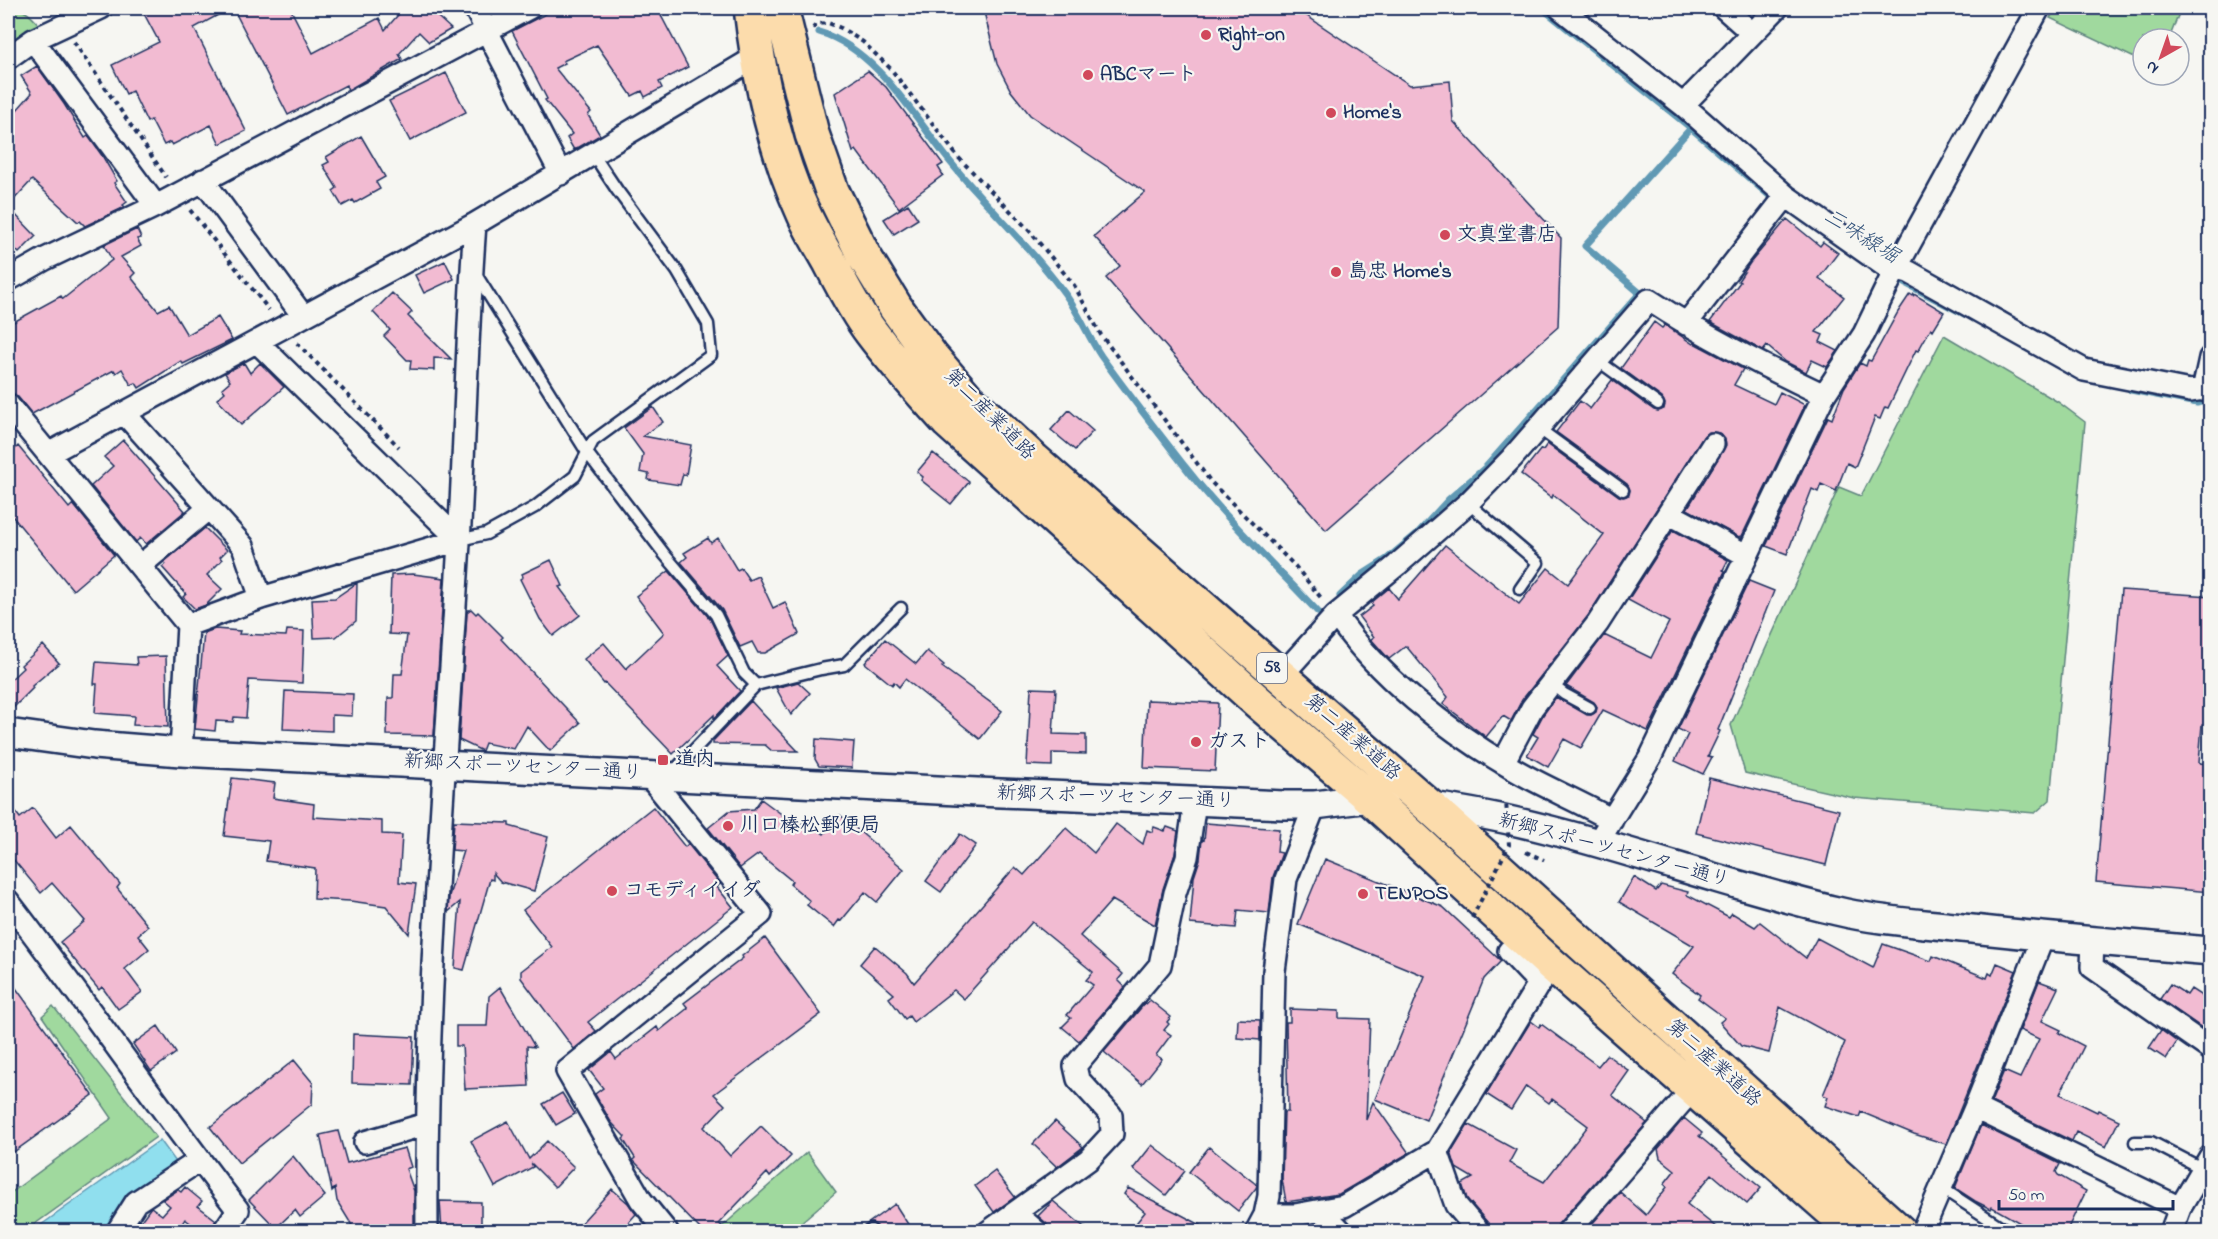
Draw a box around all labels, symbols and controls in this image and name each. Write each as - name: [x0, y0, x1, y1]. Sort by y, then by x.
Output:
- place label: Right-on: [1218, 21, 1285, 51]
- north arrow: [2131, 27, 2191, 87]
- marker: Right-on: [1199, 28, 1213, 42]
- text: N: [2141, 54, 2164, 80]
- place label: ABCマート: [1100, 61, 1197, 90]
- marker: ABCマート: [1081, 68, 1095, 82]
- place label: Home's: [1343, 99, 1402, 128]
- marker: Home's: [1324, 106, 1338, 120]
- water label: 三味線堀: [1817, 202, 1906, 273]
- place label: 文真堂書店: [1457, 221, 1557, 250]
- marker: 文真堂書店: [1438, 228, 1452, 242]
- place label: 島忠 Home's: [1348, 258, 1452, 287]
- marker: 島忠 Home's: [1329, 265, 1343, 279]
- street label: 第二産業道路: [936, 362, 1042, 468]
- road number: 58: [1257, 653, 1287, 683]
- street label: 第二産業道路: [1297, 688, 1407, 788]
- place label: ガスト: [1208, 728, 1270, 757]
- marker: ガスト: [1189, 735, 1203, 749]
- place label: 道内: [675, 746, 715, 775]
- street label: 新郷スポーツセンター通り: [403, 747, 643, 789]
- marker: 道内: [656, 753, 670, 767]
- street label: 新郷スポーツセンター通り: [996, 779, 1236, 817]
- street label: 新郷スポーツセンター通り: [1495, 806, 1733, 896]
- place label: 川口榛松郵便局: [740, 812, 880, 841]
- marker: 川口榛松郵便局: [721, 819, 735, 833]
- place label: コモディイイダ: [624, 877, 761, 906]
- place label: TENPOS: [1375, 880, 1449, 909]
- marker: コモディイイダ: [605, 884, 619, 898]
- marker: TENPOS: [1356, 887, 1370, 901]
- street label: 第二産業道路: [1659, 1013, 1767, 1115]
- scale bar: [1999, 1173, 2173, 1211]
- text: 50 m: [2008, 1183, 2045, 1209]

